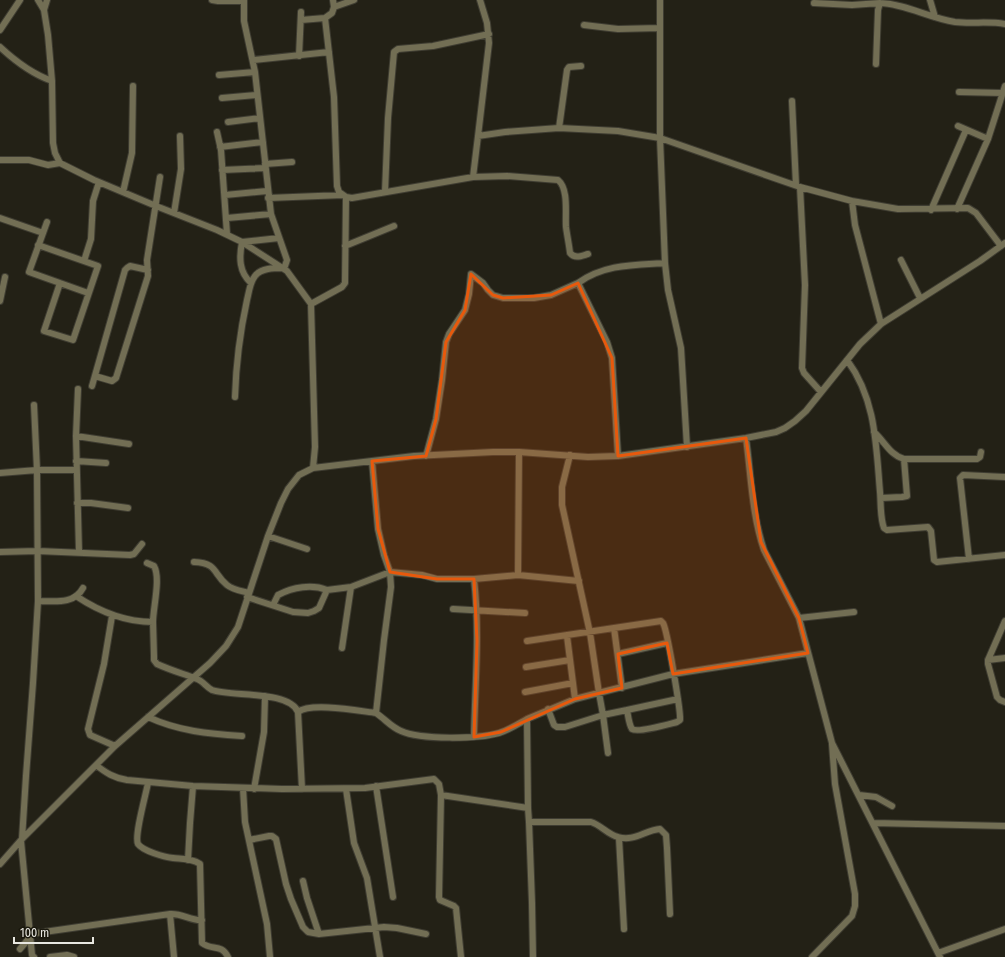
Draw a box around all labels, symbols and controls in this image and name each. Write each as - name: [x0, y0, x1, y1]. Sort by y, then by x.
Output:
- scale bar: [14, 919, 93, 945]
- text: 100 m: [20, 926, 49, 940]

